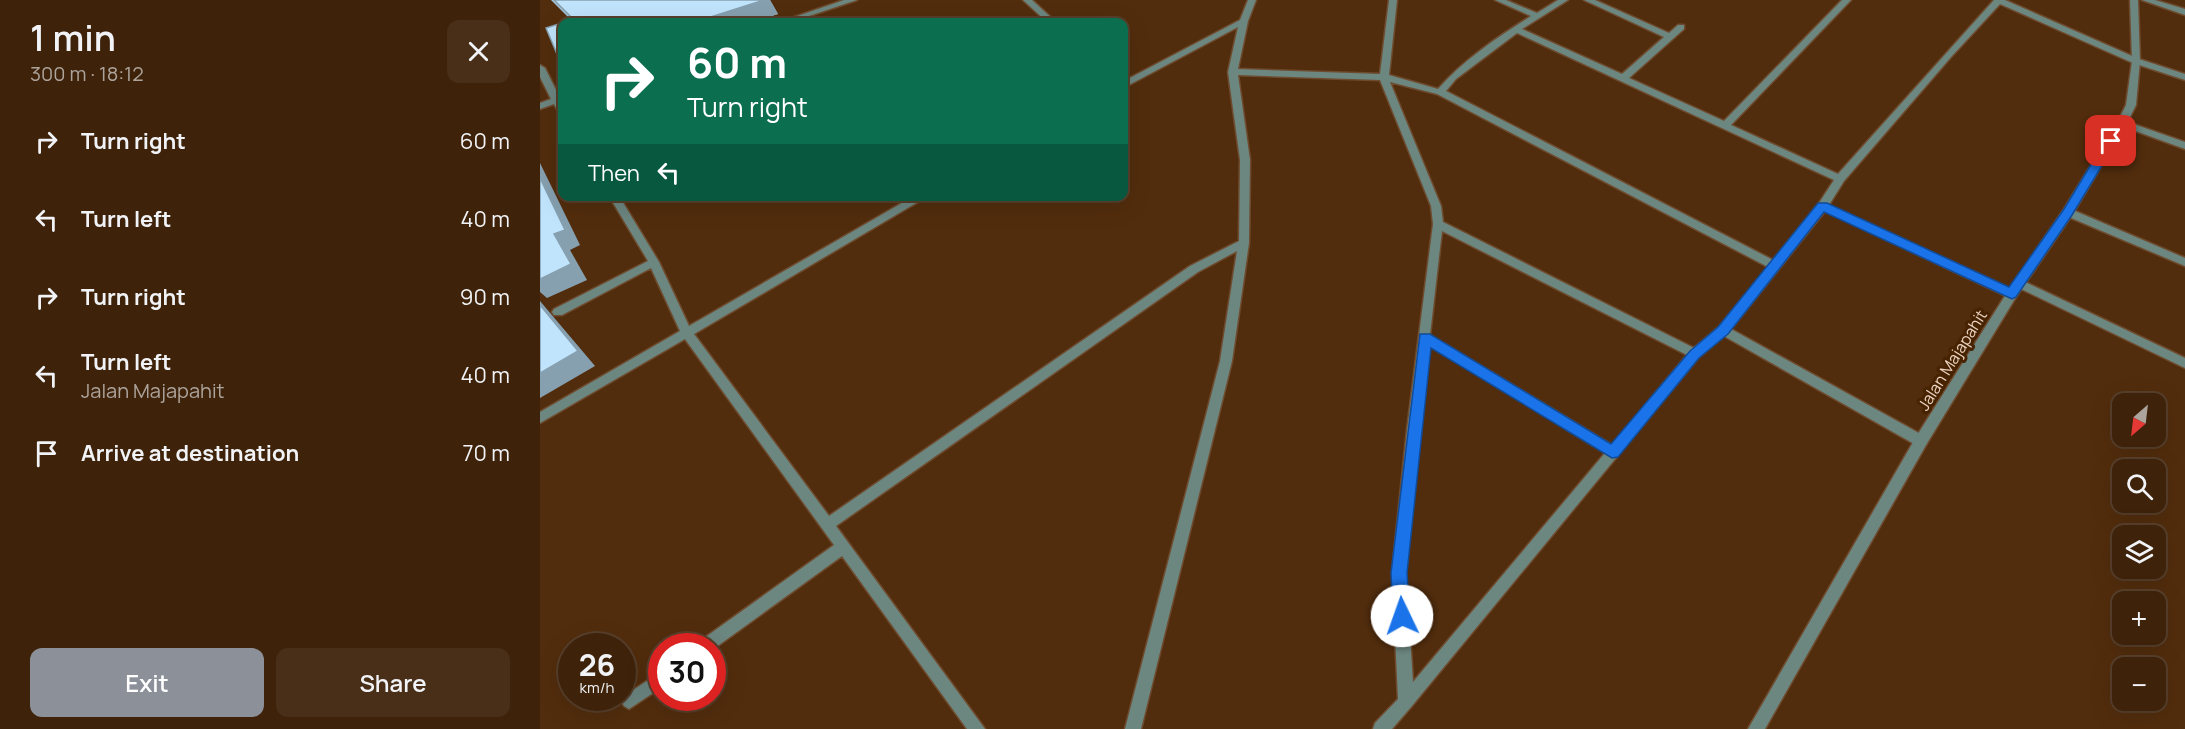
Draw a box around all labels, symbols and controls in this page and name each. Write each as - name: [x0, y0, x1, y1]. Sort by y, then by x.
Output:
- text: 1 min: [30, 13, 116, 62]
- button: close: [447, 20, 510, 83]
- text: 60 m: [687, 33, 787, 91]
- icon: right: [588, 42, 666, 120]
- text: 300 m · 18:12: [30, 60, 144, 87]
- text: Turn right: [687, 88, 808, 125]
- pin: [2085, 115, 2136, 166]
- icon: arrive: [2094, 124, 2127, 157]
- icon: right: [30, 125, 63, 158]
- text: Turn right: [81, 126, 186, 156]
- text: 60 m: [460, 126, 510, 156]
- icon: left: [652, 156, 685, 189]
- text: Then: [588, 158, 640, 188]
- icon: left: [30, 203, 63, 236]
- text: Turn left: [81, 204, 171, 234]
- text: 40 m: [461, 204, 510, 234]
- icon: right: [30, 281, 63, 314]
- text: Turn right: [81, 282, 186, 312]
- text: 90 m: [460, 282, 510, 312]
- street label: Jalan Majapahit: [1912, 305, 1992, 415]
- text: Turn left: [81, 347, 171, 377]
- icon: left: [30, 359, 63, 392]
- text: 40 m: [461, 360, 510, 390]
- text: Jalan Majapahit: [81, 377, 225, 404]
- north arrow: [2112, 393, 2166, 447]
- map controls: [2112, 393, 2166, 711]
- icon: arrive: [30, 437, 63, 470]
- text: Arrive at destination: [81, 438, 299, 468]
- text: 70 m: [462, 438, 510, 468]
- button: search: [2112, 459, 2166, 513]
- button: layers: [2112, 525, 2166, 579]
- position arrow: [1370, 584, 1434, 648]
- button: +: [2112, 591, 2166, 645]
- speed limit sign: 30: [648, 633, 726, 711]
- text: 26: [579, 644, 615, 685]
- button: Exit: [30, 648, 264, 717]
- button: Share: [276, 648, 510, 717]
- button: −: [2112, 657, 2166, 711]
- text: km/h: [580, 677, 614, 698]

